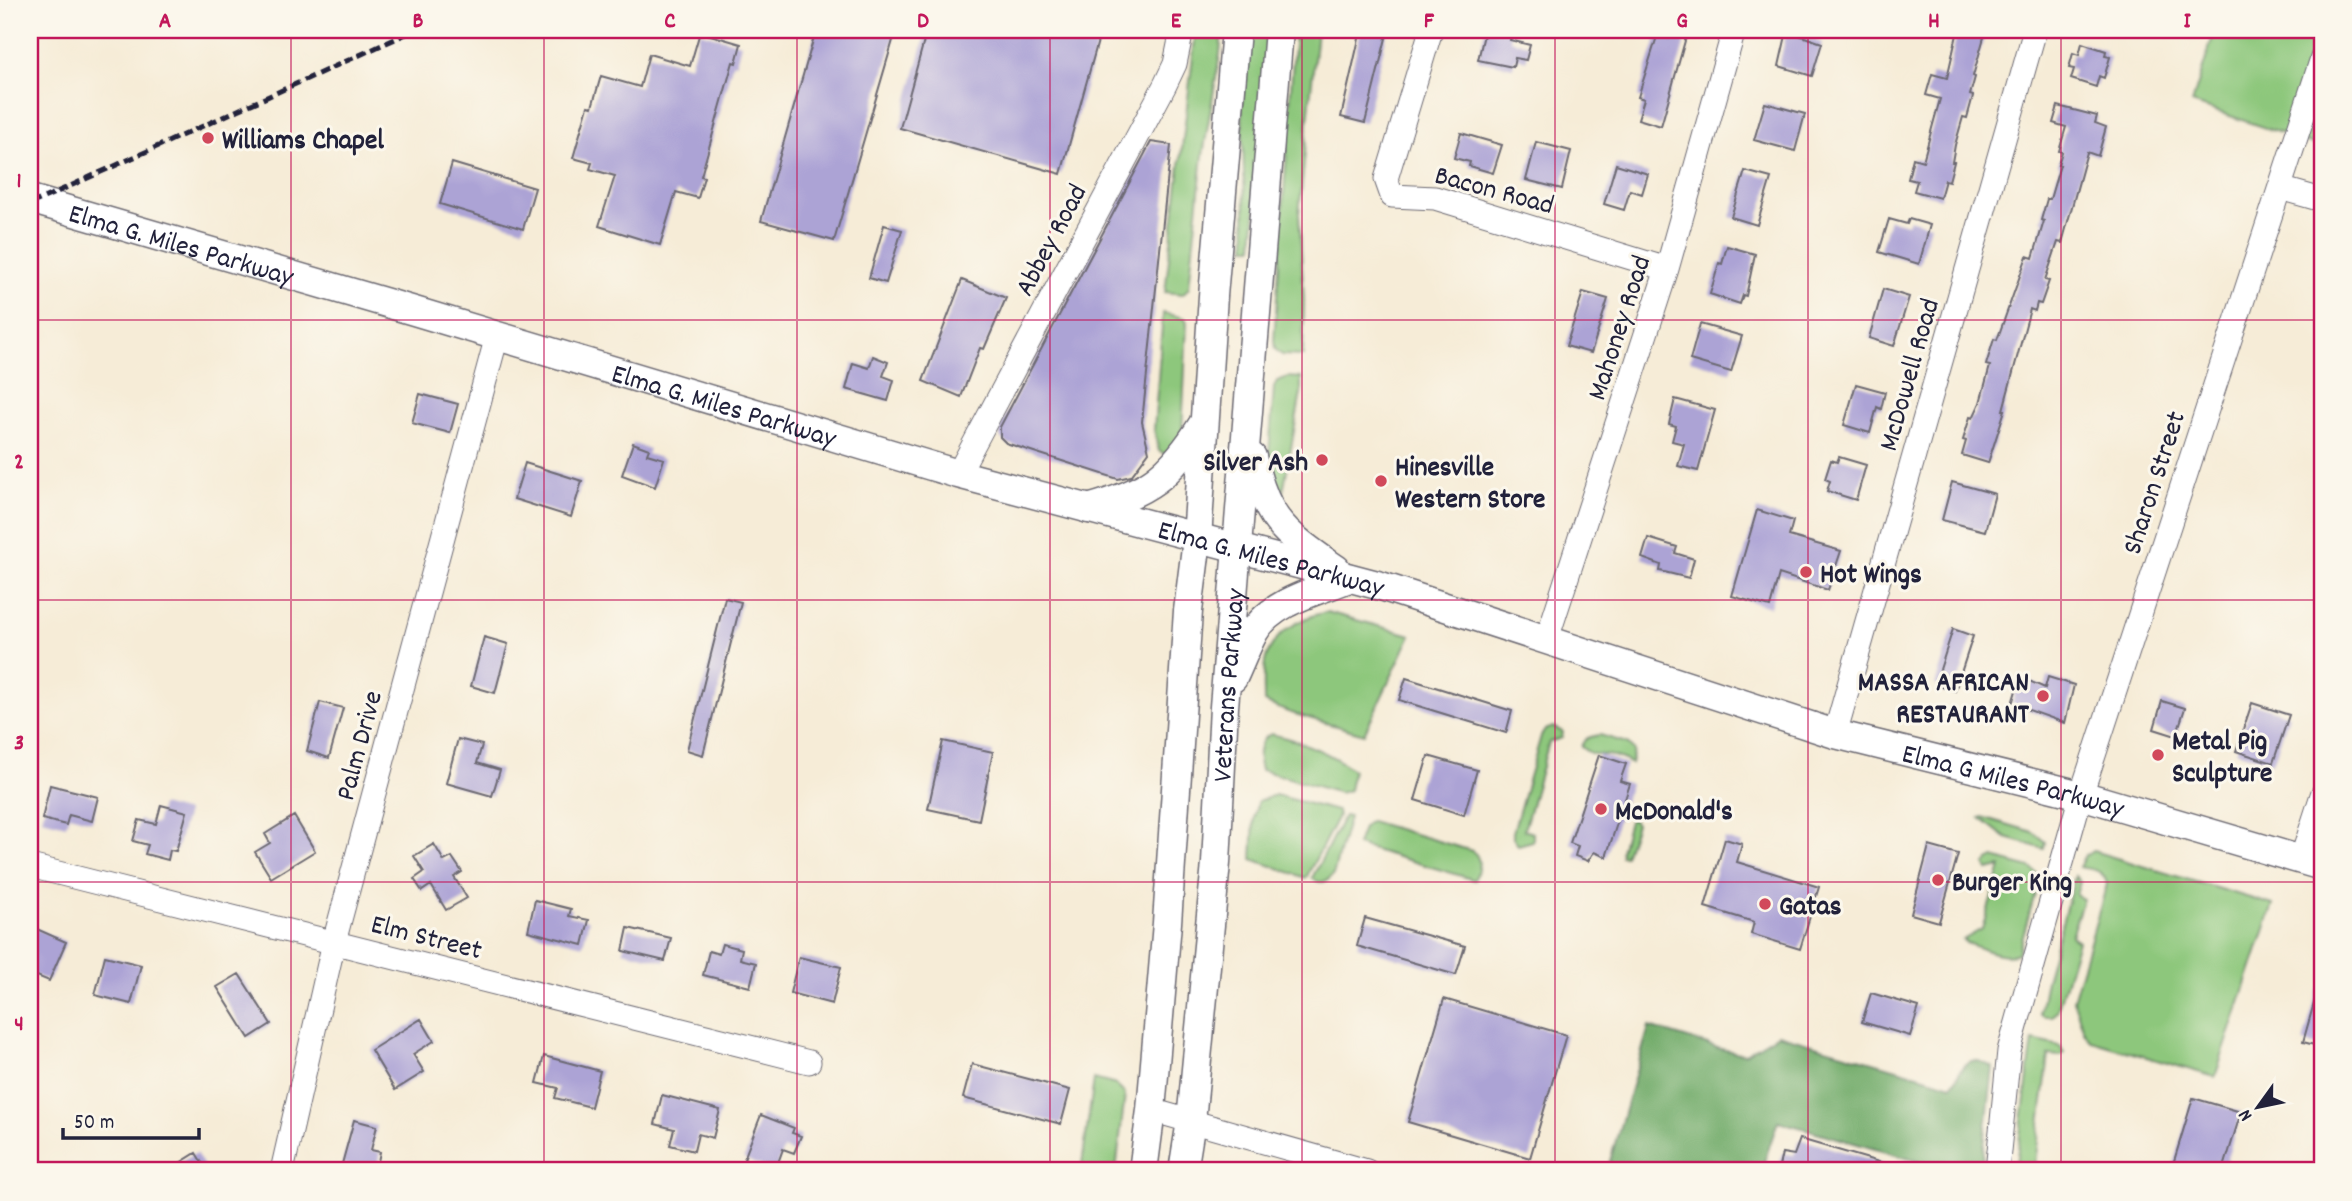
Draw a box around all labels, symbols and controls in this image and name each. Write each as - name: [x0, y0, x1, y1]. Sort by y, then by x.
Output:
- text: A: [159, 6, 171, 39]
- text: B: [413, 6, 424, 39]
- text: C: [664, 6, 676, 39]
- text: D: [917, 6, 929, 39]
- text: E: [1171, 6, 1182, 39]
- text: F: [1424, 6, 1435, 39]
- text: G: [1676, 6, 1688, 39]
- text: H: [1928, 6, 1940, 39]
- text: I: [2183, 6, 2191, 39]
- place label: Williams Chapel: [222, 123, 384, 163]
- marker: Williams Chapel: [200, 130, 216, 146]
- street label: Bacon Road: [1430, 158, 1558, 228]
- text: 1: [16, 166, 22, 199]
- street label: Abbey Road: [1007, 178, 1100, 305]
- street label: Elma G. Miles Parkway: [63, 196, 298, 300]
- street label: Mahoney Road: [1580, 251, 1664, 406]
- street label: McDowell Road: [1871, 294, 1953, 456]
- street label: Elma G. Miles Parkway: [606, 356, 841, 461]
- street label: Sharon Street: [2115, 407, 2199, 560]
- place label: Silver Ash: [1203, 445, 1308, 485]
- text: 2: [14, 447, 24, 480]
- place label: Hinesville Western Store: [1395, 450, 1545, 522]
- marker: Silver Ash: [1314, 452, 1330, 468]
- marker: Hinesville Western Store: [1373, 473, 1389, 489]
- street label: Elma G. Miles Parkway: [1153, 513, 1388, 611]
- place label: Hot Wings: [1820, 557, 1922, 597]
- marker: Hot Wings: [1798, 564, 1814, 580]
- street label: Veterans Parkway: [1205, 587, 1259, 783]
- place label: MASSA AFRICAN RESTAURANT: [1858, 665, 2030, 737]
- street label: Palm Drive: [328, 687, 396, 806]
- marker: MASSA AFRICAN RESTAURANT: [2035, 688, 2051, 704]
- place label: Metal Pig Sculpture: [2172, 724, 2272, 796]
- text: 3: [14, 728, 24, 761]
- street label: Elma G Miles Parkway: [1897, 736, 2129, 832]
- marker: Metal Pig Sculpture: [2150, 747, 2166, 763]
- place label: McDonald's: [1615, 794, 1733, 834]
- marker: McDonald's: [1593, 801, 1609, 817]
- place label: Burger King: [1952, 865, 2072, 905]
- marker: Burger King: [1930, 872, 1946, 888]
- place label: Gatas: [1779, 889, 1842, 929]
- marker: Gatas: [1757, 896, 1773, 912]
- street label: Elm Street: [366, 907, 485, 973]
- text: 4: [14, 1009, 24, 1042]
- north arrow: [2222, 1072, 2292, 1142]
- scale bar: [63, 1096, 200, 1140]
- text: N: [2233, 1103, 2261, 1126]
- text: 50 m: [74, 1109, 114, 1139]

